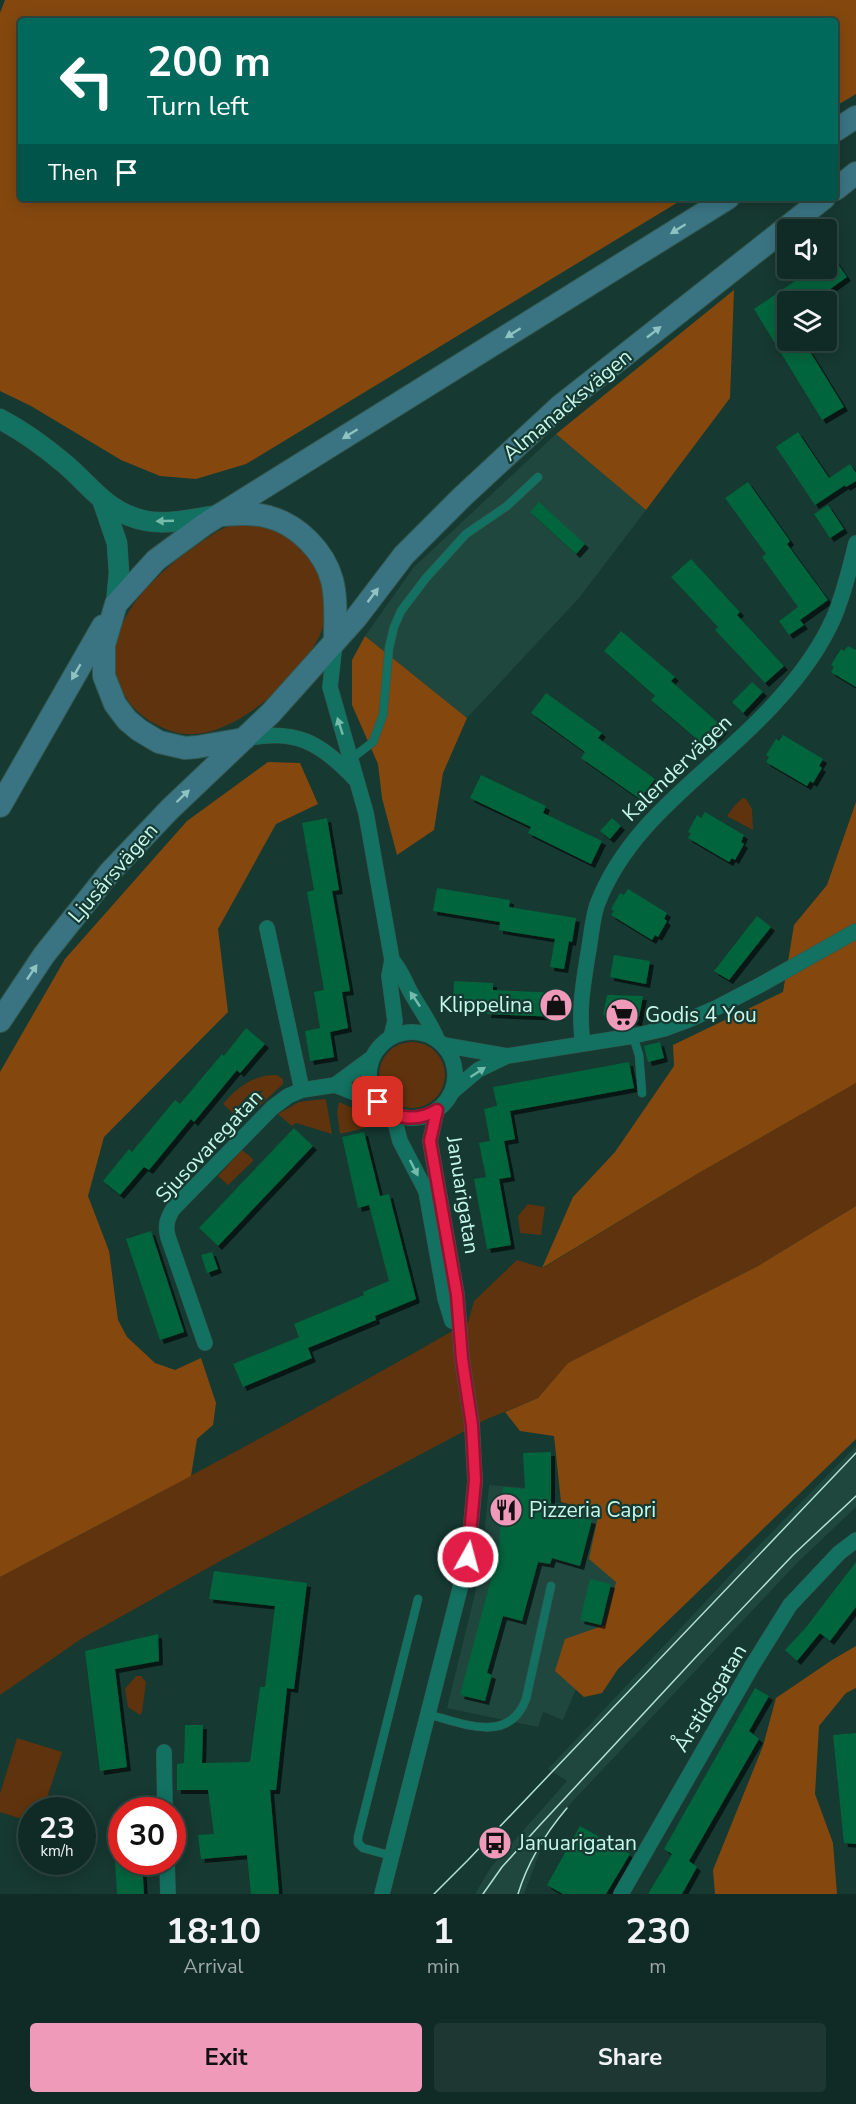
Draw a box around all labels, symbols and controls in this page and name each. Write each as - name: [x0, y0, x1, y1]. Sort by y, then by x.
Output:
- text: 200 m: [147, 34, 271, 91]
- icon: left: [48, 42, 126, 120]
- text: Turn left: [147, 88, 248, 125]
- icon: arrive: [110, 156, 143, 189]
- text: Then: [48, 158, 98, 188]
- map controls: [777, 219, 837, 351]
- button: sound: [777, 219, 837, 279]
- one-way arrow: [670, 224, 686, 235]
- button: layers: [777, 291, 837, 351]
- one-way arrow: [505, 327, 521, 338]
- one-way arrow: [646, 327, 661, 339]
- street label: Almanacksvägen: [496, 343, 638, 467]
- one-way arrow: [342, 428, 358, 439]
- one-way arrow: [155, 517, 174, 526]
- one-way arrow: [367, 588, 379, 604]
- one-way arrow: [70, 664, 81, 680]
- street label: Kalendervägen: [616, 709, 738, 827]
- one-way arrow: [335, 717, 344, 735]
- one-way arrow: [176, 789, 191, 803]
- street label: Ljusårsvägen: [62, 817, 164, 929]
- one-way arrow: [26, 964, 37, 980]
- shop icon: Klippelina: [538, 987, 574, 1023]
- one-way arrow: [410, 991, 421, 1008]
- place label: Klippelina: [439, 991, 533, 1019]
- supermarket icon: Godis 4 You: [604, 997, 640, 1033]
- place label: Godis 4 You: [645, 1001, 757, 1029]
- one-way arrow: [470, 1066, 486, 1077]
- pin: [352, 1076, 403, 1127]
- street label: Sjusovaregatan: [149, 1083, 269, 1209]
- icon: arrive: [361, 1085, 394, 1118]
- street label: Januarigatan: [440, 1133, 486, 1256]
- one-way arrow: [409, 1160, 419, 1177]
- restaurant icon: Pizzeria Capri: [488, 1492, 524, 1528]
- place label: Pizzeria Capri: [529, 1496, 656, 1524]
- position arrow: [436, 1525, 500, 1589]
- street label: Årstidsgatan: [666, 1638, 753, 1757]
- speed limit sign: 30: [108, 1797, 186, 1875]
- text: 23: [39, 1808, 75, 1849]
- bus stop icon: Januarigatan: [477, 1825, 513, 1861]
- place label: Januarigatan: [517, 1829, 637, 1857]
- text: km/h: [40, 1841, 74, 1861]
- text: 18:10: [166, 1907, 261, 1956]
- text: 1: [432, 1907, 454, 1956]
- text: 230: [625, 1907, 690, 1956]
- text: Arrival: [183, 1953, 243, 1980]
- text: min: [427, 1953, 460, 1980]
- text: m: [649, 1953, 666, 1980]
- button: Exit: [30, 2023, 422, 2092]
- button: Share: [434, 2023, 826, 2092]

